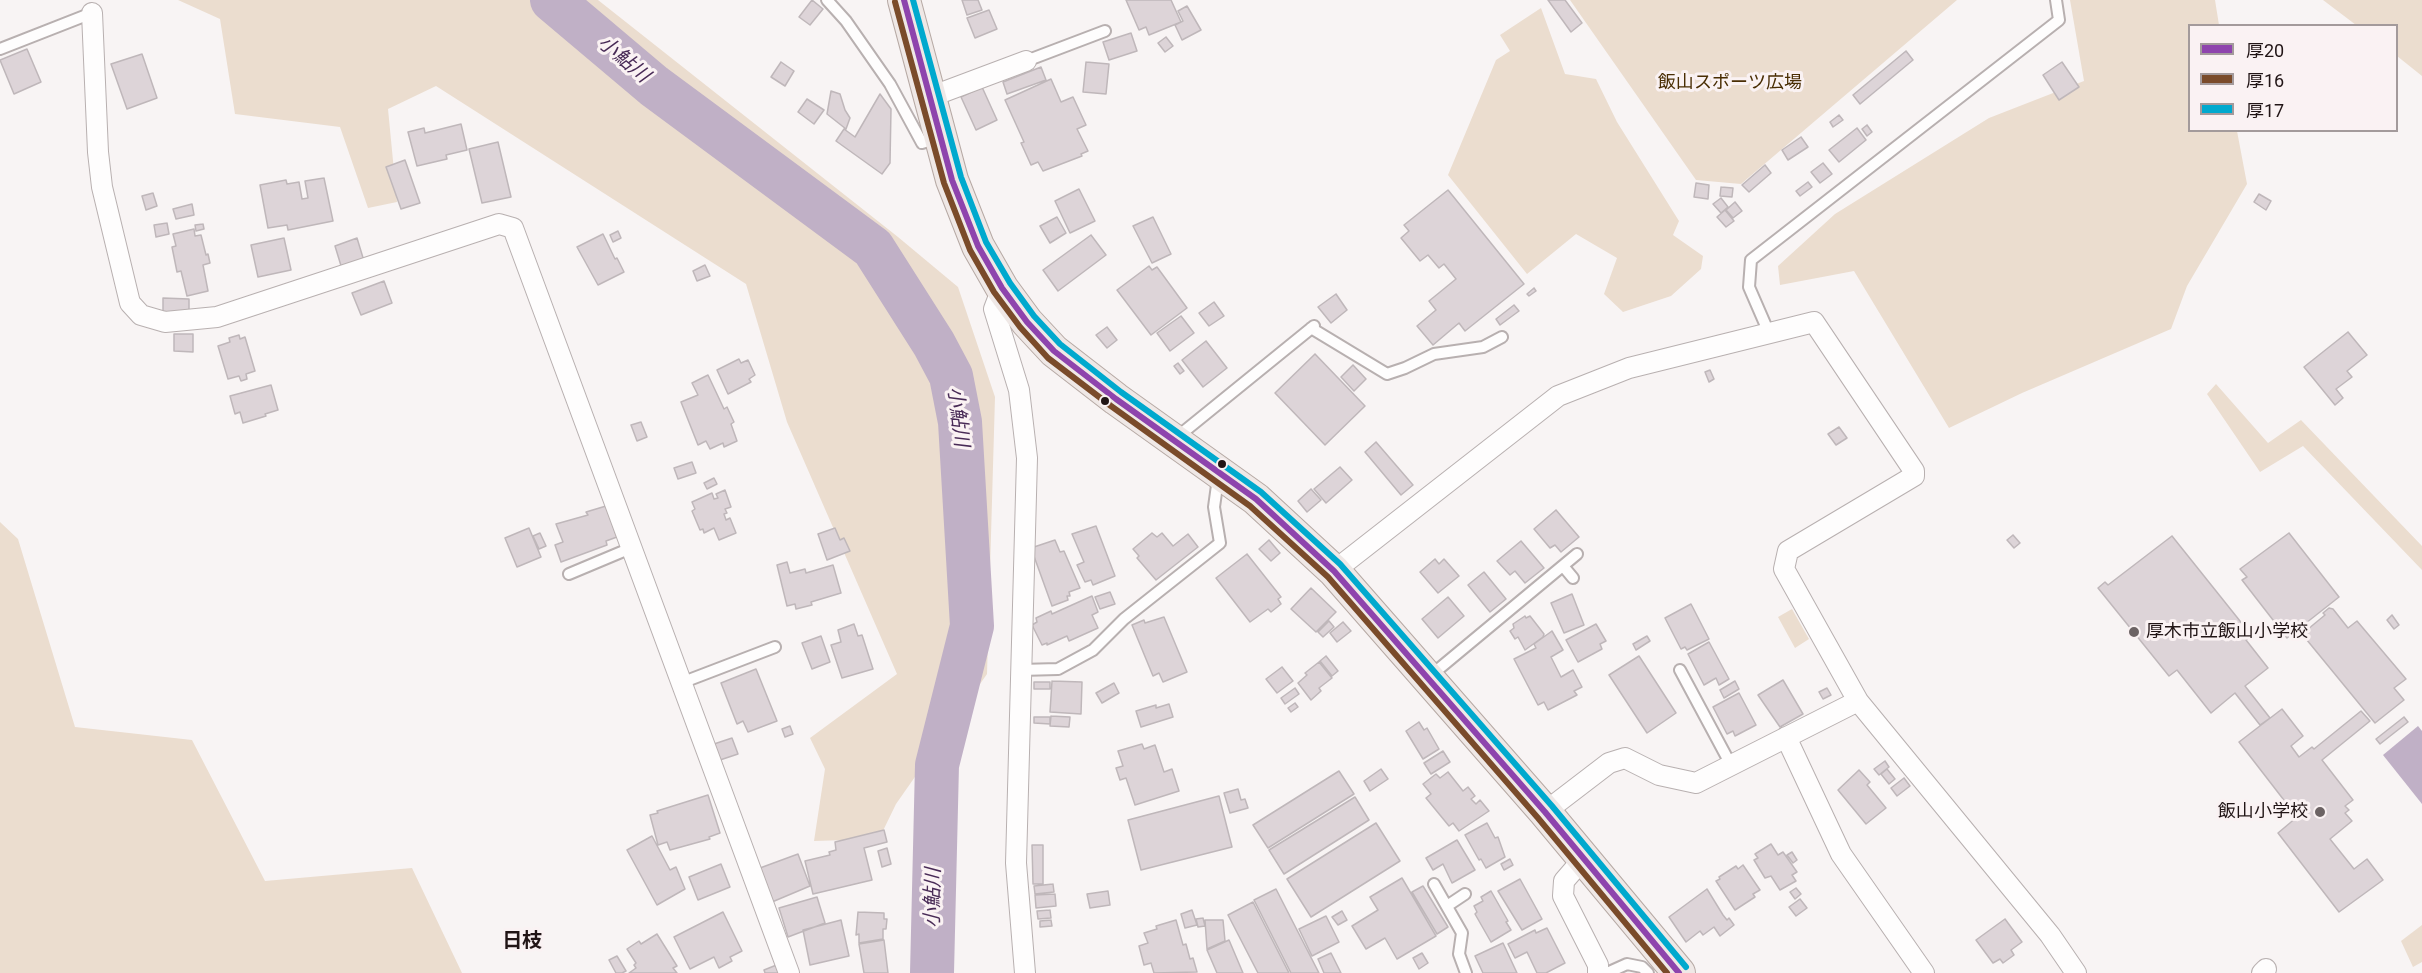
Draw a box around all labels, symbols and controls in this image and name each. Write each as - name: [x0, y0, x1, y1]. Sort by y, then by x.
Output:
- legend: [2188, 24, 2398, 132]
- water label: 小鮎川: [592, 32, 654, 88]
- text: 厚20: [2246, 40, 2284, 61]
- text: 厚16: [2246, 70, 2284, 91]
- park label: 飯山スポーツ広場: [1658, 72, 1802, 94]
- text: 厚17: [2246, 100, 2284, 121]
- water label: 小鮎川: [941, 386, 973, 448]
- unlabelled marker: [1099, 395, 1111, 407]
- unlabelled marker: [1216, 458, 1228, 470]
- place label: 厚木市立飯山小学校: [2146, 621, 2308, 643]
- marker: 厚木市立飯山小学校: [2127, 625, 2141, 639]
- place label: 飯山小学校: [2218, 801, 2308, 823]
- marker: 飯山小学校: [2313, 805, 2327, 819]
- water label: 小鮎川: [921, 868, 947, 928]
- district label: 日枝: [502, 930, 542, 954]

